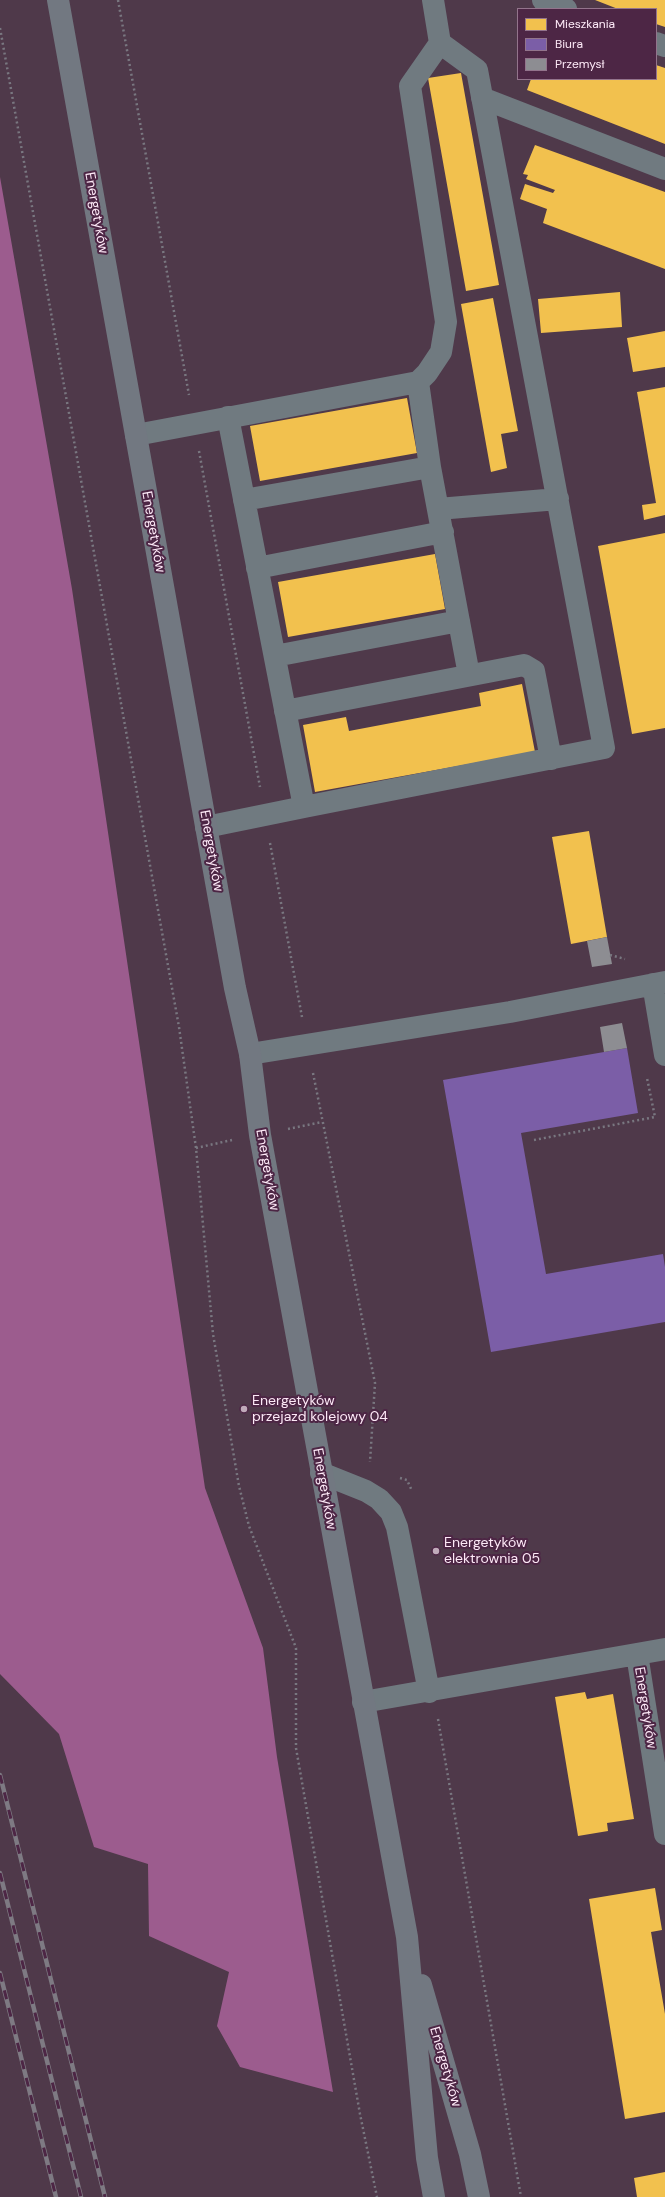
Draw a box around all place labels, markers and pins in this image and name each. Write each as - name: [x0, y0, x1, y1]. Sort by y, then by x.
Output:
- place label: Energetyków przejazd kolejowy 04: [252, 1393, 388, 1426]
- marker: Energetyków przejazd kolejowy 04: [239, 1404, 249, 1414]
- place label: Energetyków elektrownia 05: [444, 1535, 540, 1568]
- marker: Energetyków elektrownia 05: [431, 1546, 441, 1556]

